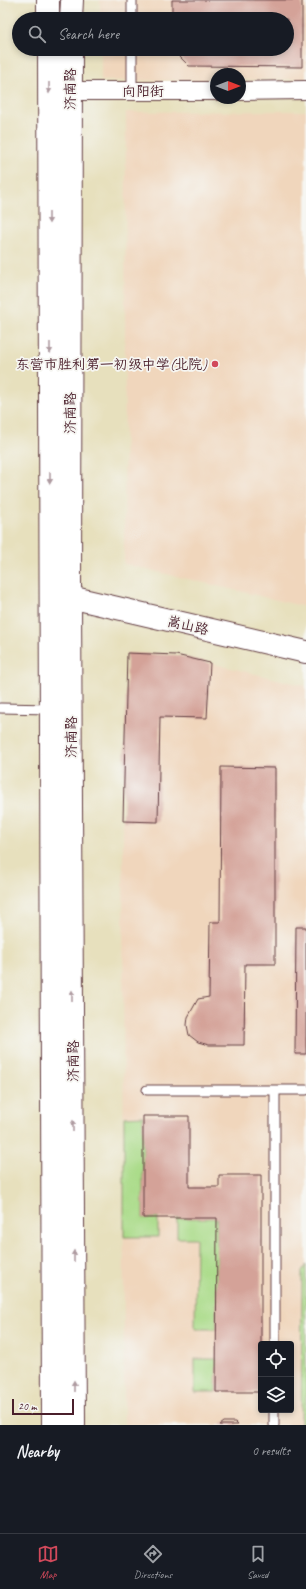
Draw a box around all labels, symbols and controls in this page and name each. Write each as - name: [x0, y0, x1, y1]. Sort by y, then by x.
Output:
- search box: [12, 12, 294, 56]
- icon: search: [26, 23, 48, 45]
- text: Search here: [58, 25, 119, 44]
- street label: 济南路: [62, 68, 79, 110]
- north arrow: [210, 68, 246, 104]
- one-way arrow: [46, 82, 52, 95]
- street label: 向阳街: [122, 83, 164, 100]
- one-way arrow: [46, 212, 52, 225]
- one-way arrow: [47, 342, 53, 355]
- place label: 东营市胜利第一初级中学(北院): [16, 356, 208, 373]
- marker: 东营市胜利第一初级中学(北院): [210, 359, 220, 369]
- street label: 济南路: [62, 392, 79, 434]
- one-way arrow: [47, 472, 53, 485]
- street label: 嵩山路: [166, 612, 210, 638]
- street label: 济南路: [63, 716, 80, 758]
- one-way arrow: [69, 989, 75, 1002]
- street label: 济南路: [65, 1040, 82, 1082]
- one-way arrow: [70, 1119, 76, 1132]
- one-way arrow: [70, 1250, 77, 1262]
- map controls: [258, 1341, 294, 1413]
- button: locate: [258, 1341, 294, 1377]
- button: layers: [258, 1377, 294, 1413]
- one-way arrow: [71, 1379, 77, 1392]
- scale bar: [12, 1397, 74, 1416]
- text: 20 m: [18, 1399, 37, 1413]
- text: Nearby: [16, 1441, 59, 1462]
- text: 0 results: [252, 1443, 290, 1459]
- tab: Map: [37, 1543, 59, 1581]
- tab: Directions: [134, 1543, 172, 1581]
- tab: Saved: [247, 1543, 269, 1581]

